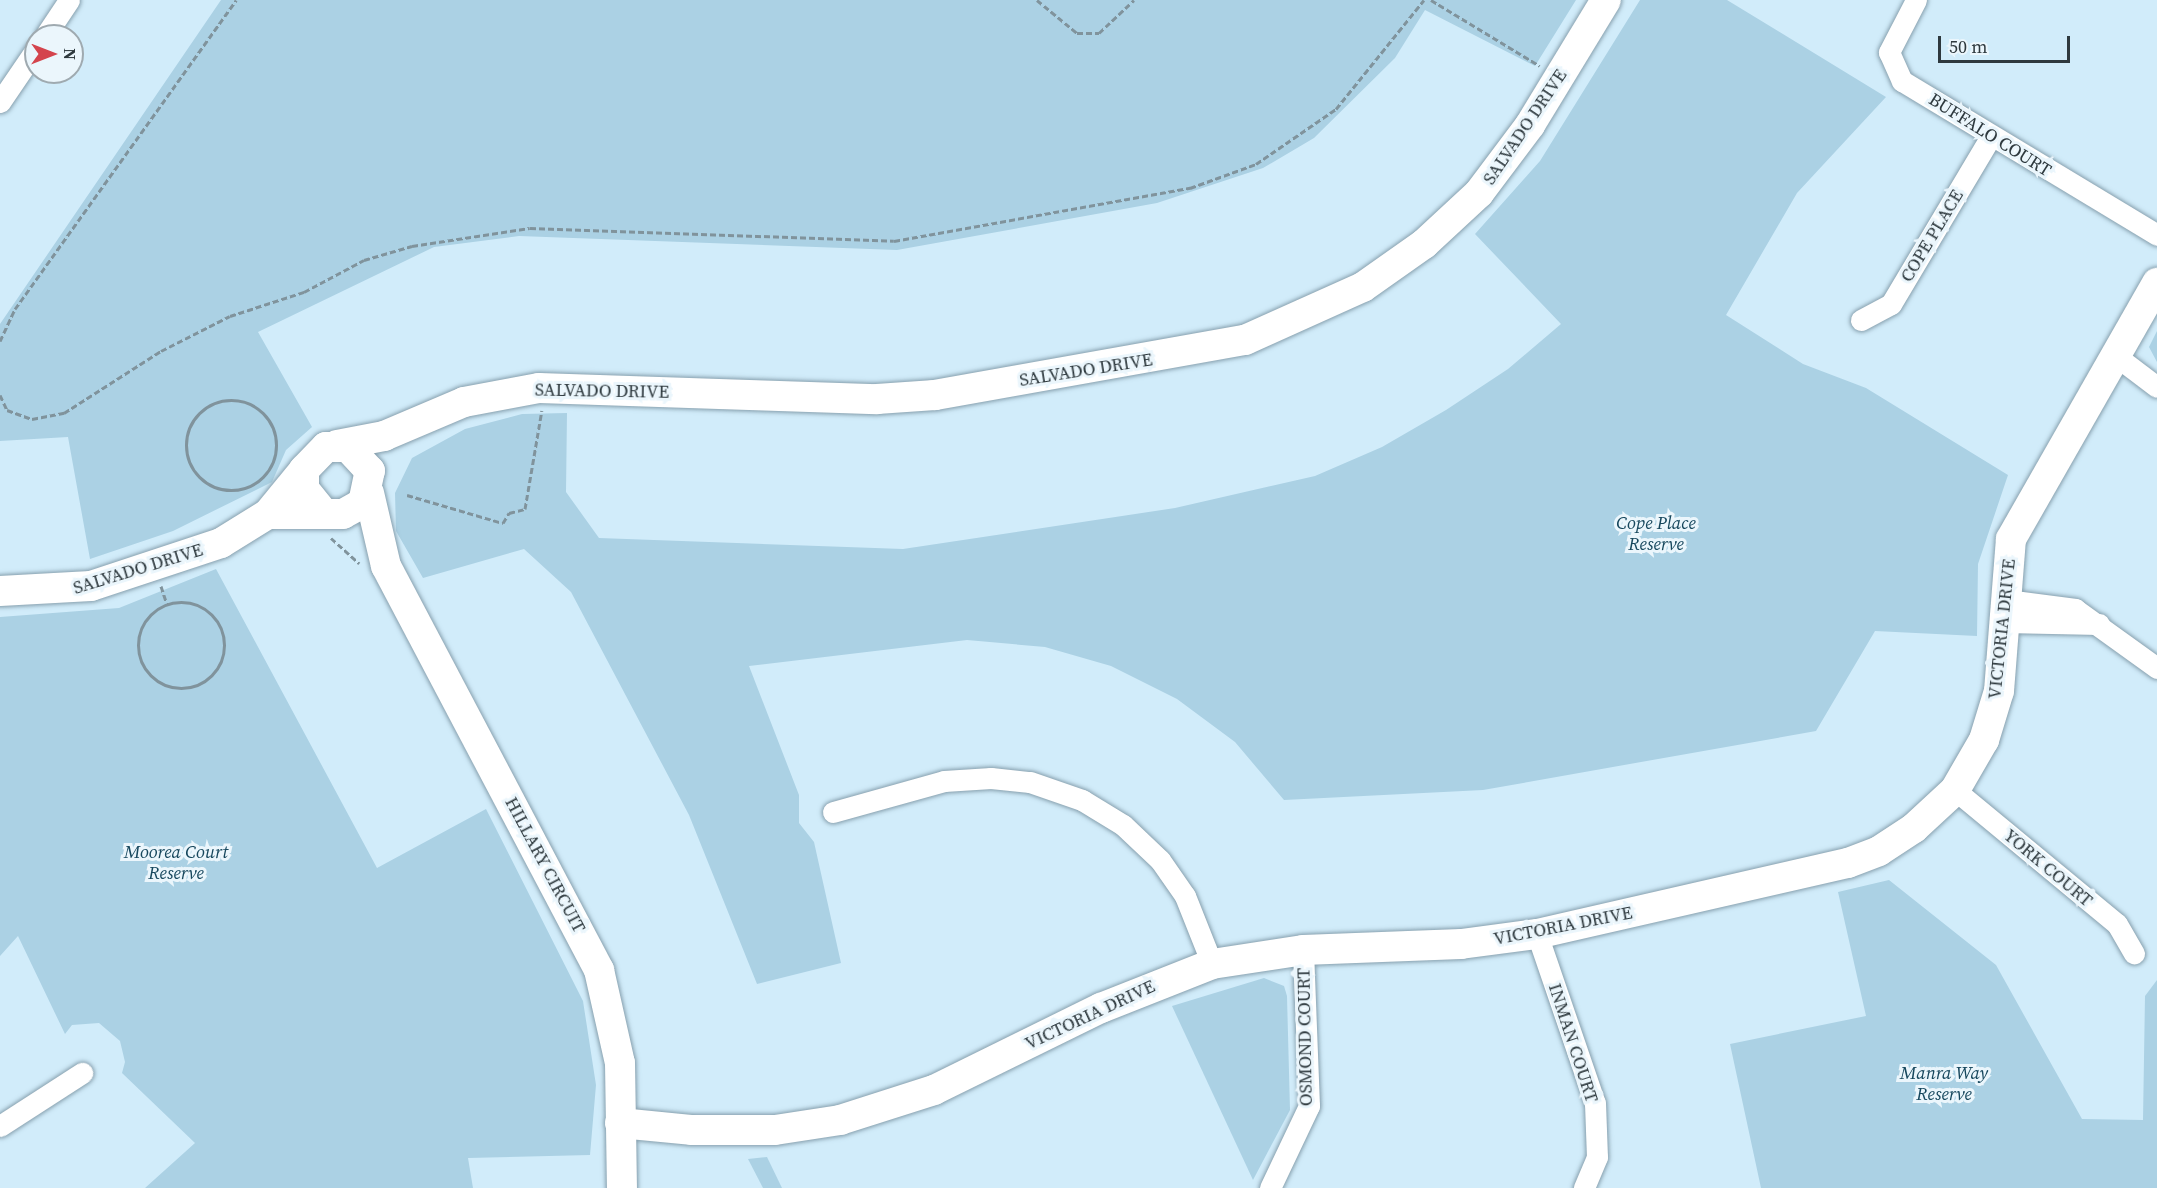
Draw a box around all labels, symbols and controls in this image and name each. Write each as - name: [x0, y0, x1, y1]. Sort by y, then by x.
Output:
- north arrow: [24, 24, 84, 84]
- scale bar: [1941, 24, 2073, 62]
- text: 50 m: [1949, 34, 1987, 59]
- text: N: [59, 48, 81, 60]
- street label: SALVADO DRIVE: [1478, 65, 1572, 189]
- street label: BUFFALO COURT: [1925, 89, 2055, 181]
- street label: COPE PLACE: [1896, 186, 1968, 286]
- street label: SALVADO DRIVE: [1018, 349, 1154, 391]
- street label: SALVADO DRIVE: [535, 379, 669, 403]
- park label: Cope Place Reserve: [1616, 513, 1696, 556]
- street label: SALVADO DRIVE: [71, 539, 205, 599]
- street label: VICTORIA DRIVE: [1984, 558, 2020, 700]
- street label: HILLARY CIRCUIT: [500, 793, 590, 937]
- street label: YORK COURT: [1999, 825, 2097, 911]
- park label: Moorea Court Reserve: [124, 842, 228, 884]
- street label: VICTORIA DRIVE: [1492, 902, 1634, 950]
- street label: OSMOND COURT: [1293, 968, 1317, 1106]
- street label: VICTORIA DRIVE: [1022, 975, 1158, 1055]
- street label: INMAN COURT: [1544, 981, 1602, 1105]
- park label: Manra Way Reserve: [1900, 1063, 1988, 1106]

